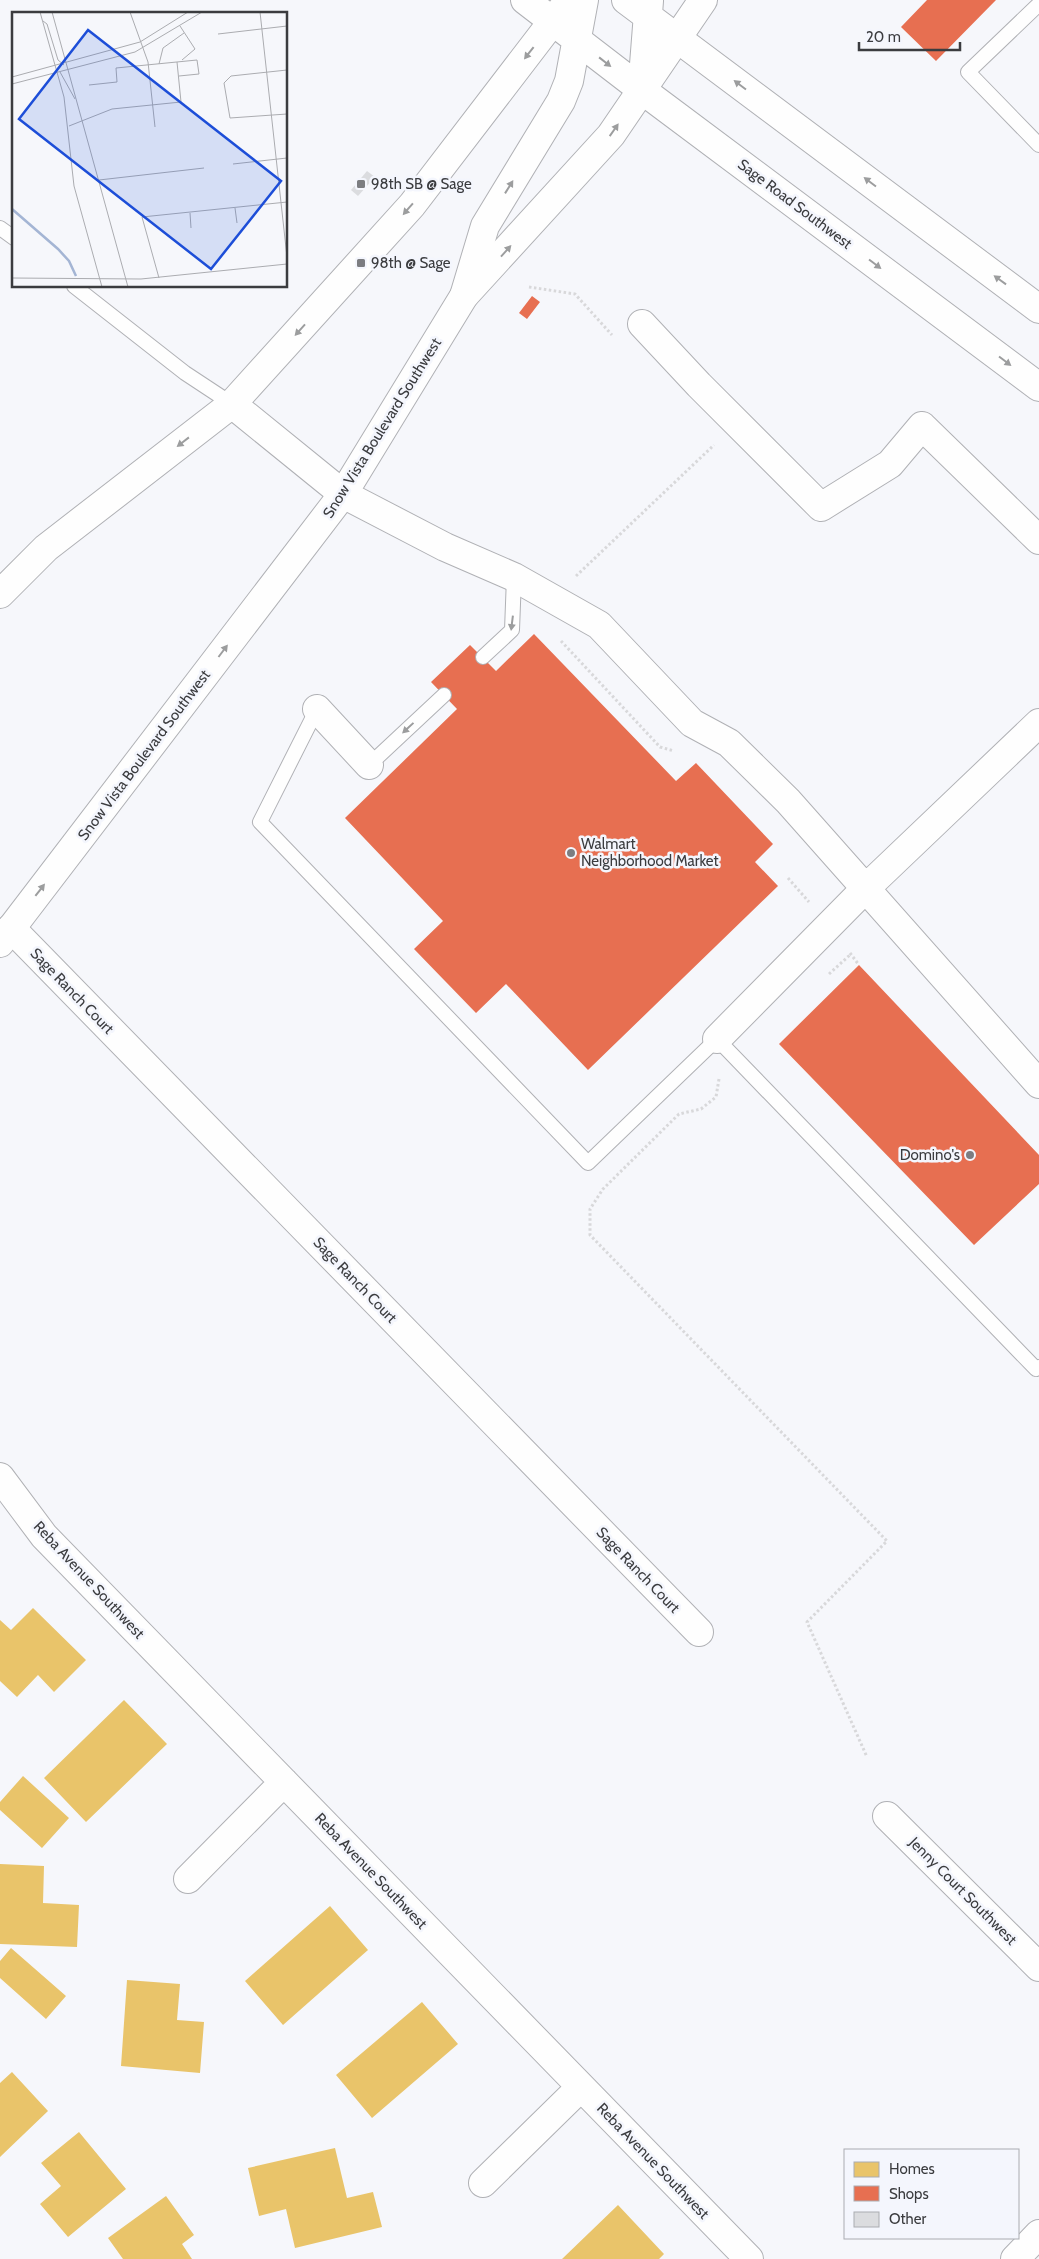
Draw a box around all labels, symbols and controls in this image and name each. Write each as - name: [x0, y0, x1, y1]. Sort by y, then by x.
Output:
- inset map: [12, 12, 288, 288]
- scale bar: [859, 20, 960, 52]
- text: 20 m: [866, 28, 901, 46]
- one-way arrow: [523, 46, 534, 59]
- one-way arrow: [598, 56, 611, 67]
- one-way arrow: [734, 79, 747, 90]
- one-way arrow: [609, 123, 619, 137]
- street label: Sage Road Southwest: [734, 155, 856, 253]
- place label: 98th SB @ Sage: [371, 175, 472, 193]
- one-way arrow: [864, 177, 877, 188]
- marker: 98th SB @ Sage: [355, 178, 367, 190]
- one-way arrow: [504, 180, 513, 194]
- one-way arrow: [403, 203, 414, 216]
- one-way arrow: [500, 245, 512, 257]
- place label: 98th @ Sage: [371, 254, 451, 272]
- marker: 98th @ Sage: [355, 257, 367, 269]
- one-way arrow: [868, 259, 882, 269]
- one-way arrow: [994, 274, 1007, 285]
- one-way arrow: [294, 323, 305, 336]
- street label: Snow Vista Boulevard Southwest: [319, 335, 445, 521]
- one-way arrow: [998, 356, 1011, 367]
- one-way arrow: [176, 437, 190, 447]
- one-way arrow: [508, 615, 516, 631]
- one-way arrow: [218, 644, 228, 658]
- street label: Snow Vista Boulevard Southwest: [74, 666, 214, 844]
- one-way arrow: [402, 722, 414, 734]
- place label: Walmart Neighborhood Market: [581, 835, 719, 870]
- marker: Walmart Neighborhood Market: [565, 847, 577, 859]
- one-way arrow: [35, 884, 46, 897]
- street label: Sage Ranch Court: [27, 944, 117, 1038]
- place label: Domino's: [900, 1146, 960, 1164]
- marker: Domino's: [964, 1149, 976, 1161]
- street label: Sage Ranch Court: [310, 1233, 400, 1327]
- street label: Reba Avenue Southwest: [30, 1518, 148, 1642]
- street label: Sage Ranch Court: [593, 1523, 683, 1617]
- street label: Reba Avenue Southwest: [311, 1809, 431, 1933]
- street label: Jenny Court Southwest: [905, 1833, 1021, 1949]
- street label: Reba Avenue Southwest: [593, 2099, 713, 2223]
- legend: [844, 2149, 1019, 2239]
- text: Homes: [889, 2160, 935, 2178]
- text: Shops: [889, 2185, 929, 2203]
- text: Other: [889, 2210, 926, 2228]

